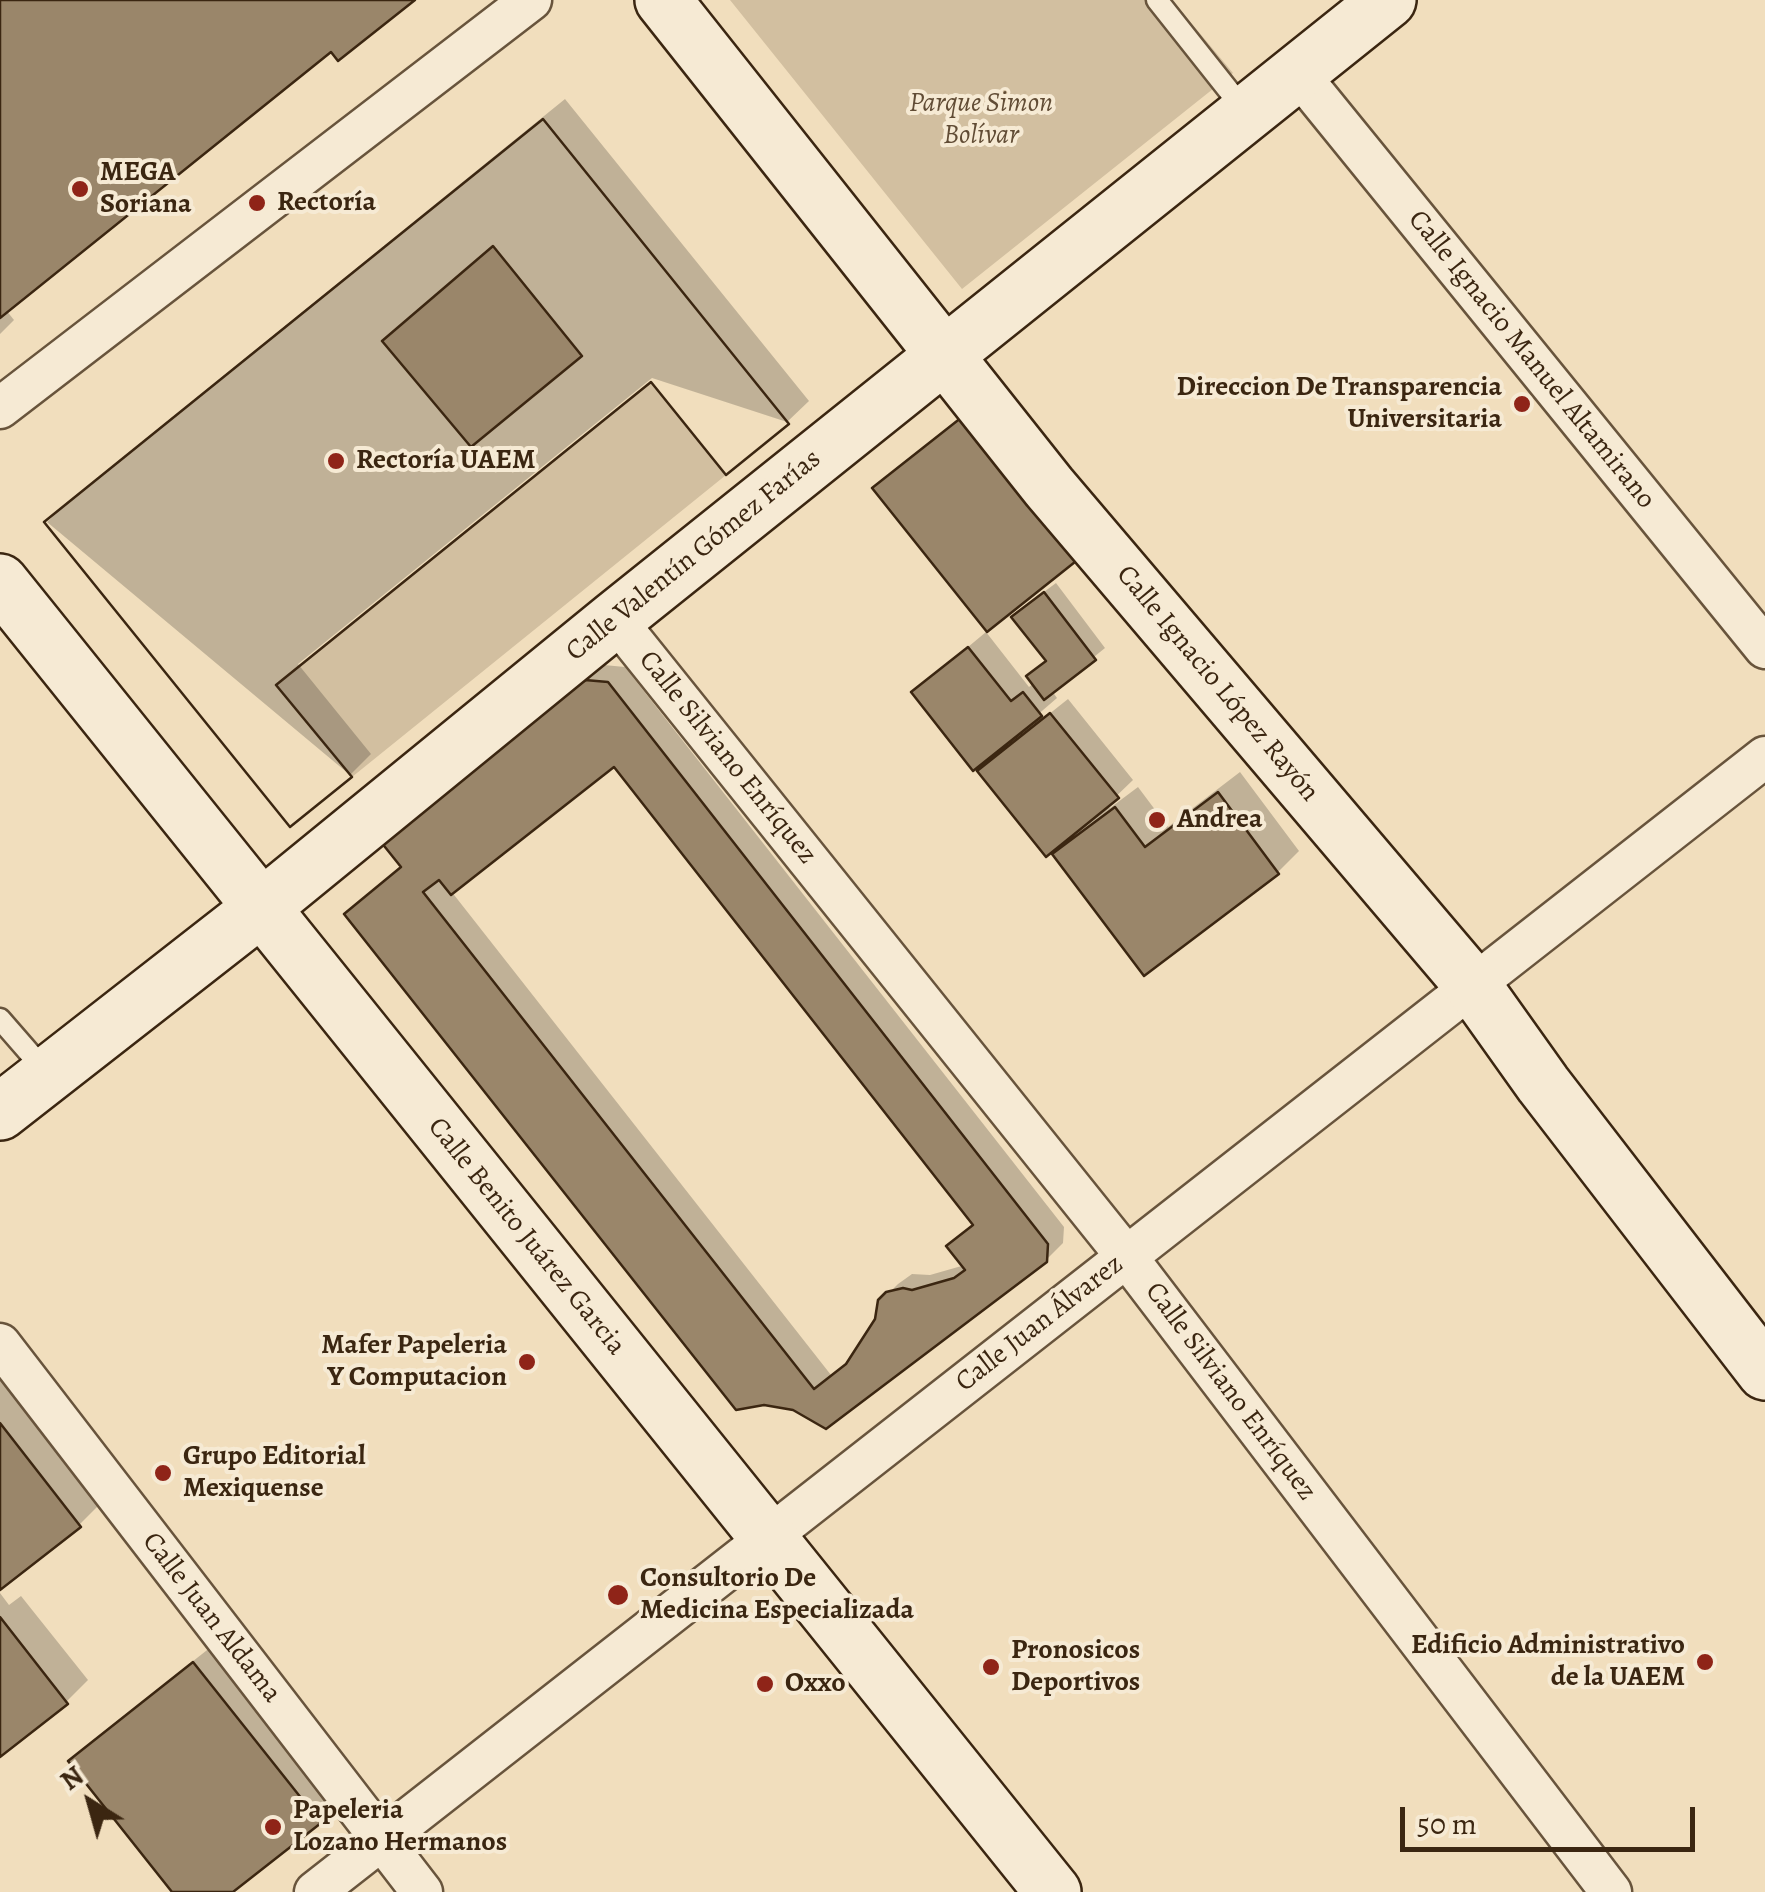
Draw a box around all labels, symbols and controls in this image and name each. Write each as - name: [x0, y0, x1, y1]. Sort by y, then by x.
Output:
- park label: Parque Simon Bolívar: [909, 87, 1053, 153]
- place label: MEGA Soriana: [100, 156, 192, 222]
- marker: MEGA Soriana: [69, 178, 91, 200]
- place label: Rectoría: [277, 186, 376, 220]
- marker: Rectoría: [246, 192, 268, 214]
- street label: Calle Ignacio Manuel Altamirano: [1400, 204, 1662, 516]
- place label: Direccion De Transparencia Universitaria: [1177, 371, 1502, 437]
- marker: Direccion De Transparencia Universitaria: [1511, 393, 1533, 415]
- street label: Calle Valentín Gómez Farías: [560, 443, 828, 669]
- place label: Rectoría UAEM: [356, 444, 536, 478]
- marker: Rectoría UAEM: [325, 450, 347, 472]
- street label: Calle Ignacio López Rayón: [1108, 559, 1326, 809]
- street label: Calle Silviano Enríquez: [631, 645, 823, 871]
- place label: Andrea: [1177, 803, 1262, 837]
- marker: Andrea: [1146, 809, 1168, 831]
- street label: Calle Benito Juárez Garcia: [420, 1111, 632, 1363]
- street label: Calle Juan Álvarez: [950, 1248, 1130, 1400]
- street label: Calle Silviano Enríquez: [1137, 1276, 1323, 1508]
- place label: Mafer Papeleria Y Computacion: [321, 1329, 507, 1395]
- marker: Mafer Papeleria Y Computacion: [516, 1351, 538, 1373]
- place label: Grupo Editorial Mexiquense: [183, 1440, 366, 1506]
- marker: Grupo Editorial Mexiquense: [152, 1462, 174, 1484]
- street label: Calle Juan Aldama: [134, 1526, 288, 1710]
- place label: Consultorio De Medicina Especializada: [640, 1562, 914, 1628]
- marker: Consultorio De Medicina Especializada: [605, 1582, 631, 1608]
- place label: Edificio Administrativo de la UAEM: [1411, 1629, 1685, 1695]
- place label: Pronosicos Deportivos: [1011, 1634, 1140, 1700]
- marker: Edificio Administrativo de la UAEM: [1694, 1651, 1716, 1673]
- marker: Pronosicos Deportivos: [980, 1656, 1002, 1678]
- place label: Oxxo: [785, 1667, 846, 1701]
- marker: Oxxo: [754, 1673, 776, 1695]
- north arrow: [40, 1752, 140, 1852]
- text: N: [52, 1757, 92, 1799]
- scale bar: [1405, 1787, 1700, 1849]
- place label: Papeleria Lozano Hermanos: [293, 1794, 507, 1860]
- text: 50 m: [1417, 1804, 1477, 1844]
- marker: Papeleria Lozano Hermanos: [262, 1816, 284, 1838]

